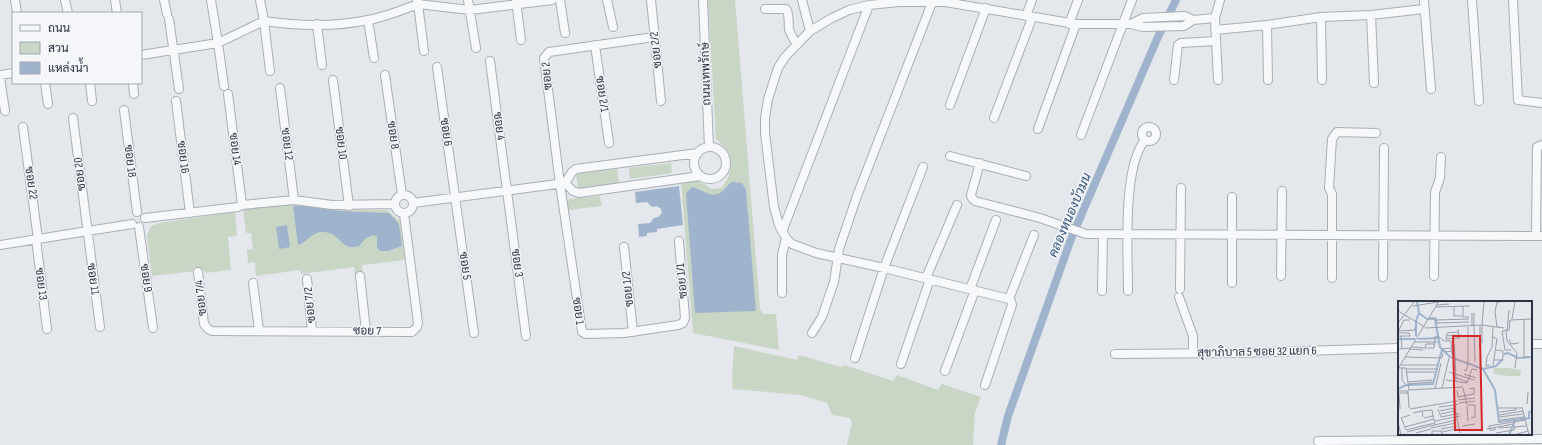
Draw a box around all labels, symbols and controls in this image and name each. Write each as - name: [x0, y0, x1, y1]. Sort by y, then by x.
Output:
- legend: [12, 12, 142, 84]
- text: ถนน: [48, 21, 71, 36]
- street label: ซอย 2/2: [647, 31, 665, 69]
- text: สวน: [48, 41, 69, 56]
- street label: ถนนเทพรักษ์: [696, 41, 715, 106]
- text: แหล่งน้ำ: [48, 57, 88, 76]
- street label: ซอย 2: [538, 61, 556, 91]
- street label: ซอย 2/1: [592, 75, 612, 114]
- street label: ซอย 4: [490, 111, 508, 141]
- street label: ซอย 6: [437, 117, 455, 147]
- street label: ซอย 8: [384, 120, 402, 150]
- street label: ซอย 10: [332, 126, 350, 160]
- street label: ซอย 12: [278, 127, 296, 161]
- street label: ซอย 14: [226, 132, 244, 166]
- street label: ซอย 16: [174, 140, 192, 174]
- street label: ซอย 18: [121, 144, 139, 178]
- street label: ซอย 20: [71, 156, 89, 192]
- street label: ซอย 22: [21, 166, 41, 200]
- water label: คลองหนองบัวมน: [1045, 170, 1095, 260]
- street label: ซอย 3: [508, 248, 526, 278]
- street label: ซอย 5: [456, 251, 474, 281]
- street label: ซอย 11: [83, 262, 103, 296]
- street label: ซอย 1/1: [673, 262, 691, 299]
- street label: ซอย 9: [137, 263, 155, 293]
- street label: ซอย 13: [32, 267, 50, 301]
- street label: ซอย 1/2: [619, 270, 637, 308]
- street label: ซอย 7/4: [192, 279, 210, 317]
- street label: ซอย 7/2: [301, 286, 319, 324]
- street label: ซอย 1: [569, 296, 587, 326]
- inset map: [1398, 301, 1532, 435]
- street label: ซอย 7: [353, 323, 381, 339]
- street label: สุขาภิบาล 5 ซอย 32 แยก 6: [1197, 343, 1317, 362]

